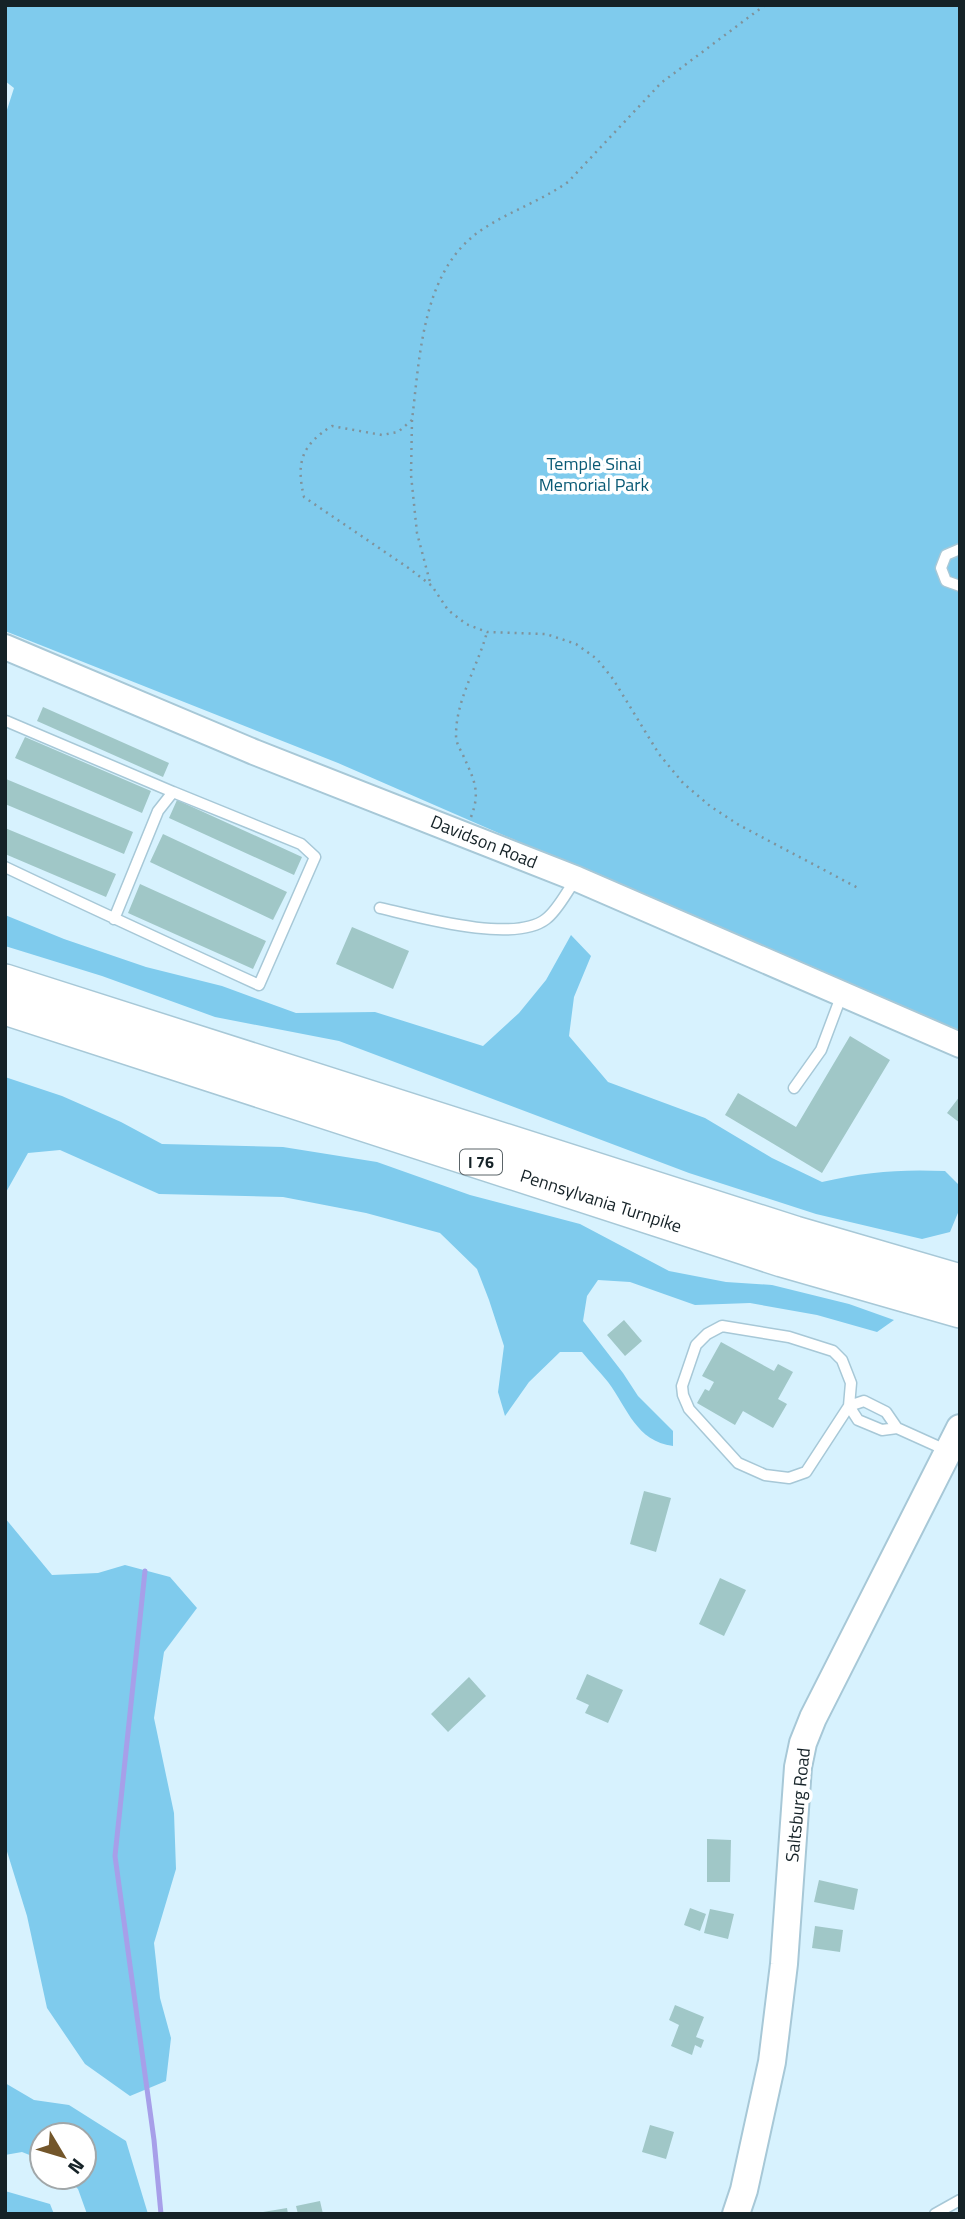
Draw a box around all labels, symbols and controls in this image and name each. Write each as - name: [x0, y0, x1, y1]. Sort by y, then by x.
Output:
- park label: Temple Sinai Memorial Park: [539, 450, 650, 498]
- street label: Davidson Road: [427, 808, 542, 875]
- road number: I 76: [460, 1150, 502, 1174]
- street label: Pennsylvania Turnpike: [517, 1162, 685, 1239]
- street label: Saltsburg Road: [778, 1746, 817, 1864]
- north arrow: [28, 2121, 98, 2191]
- text: N: [61, 2153, 92, 2181]

